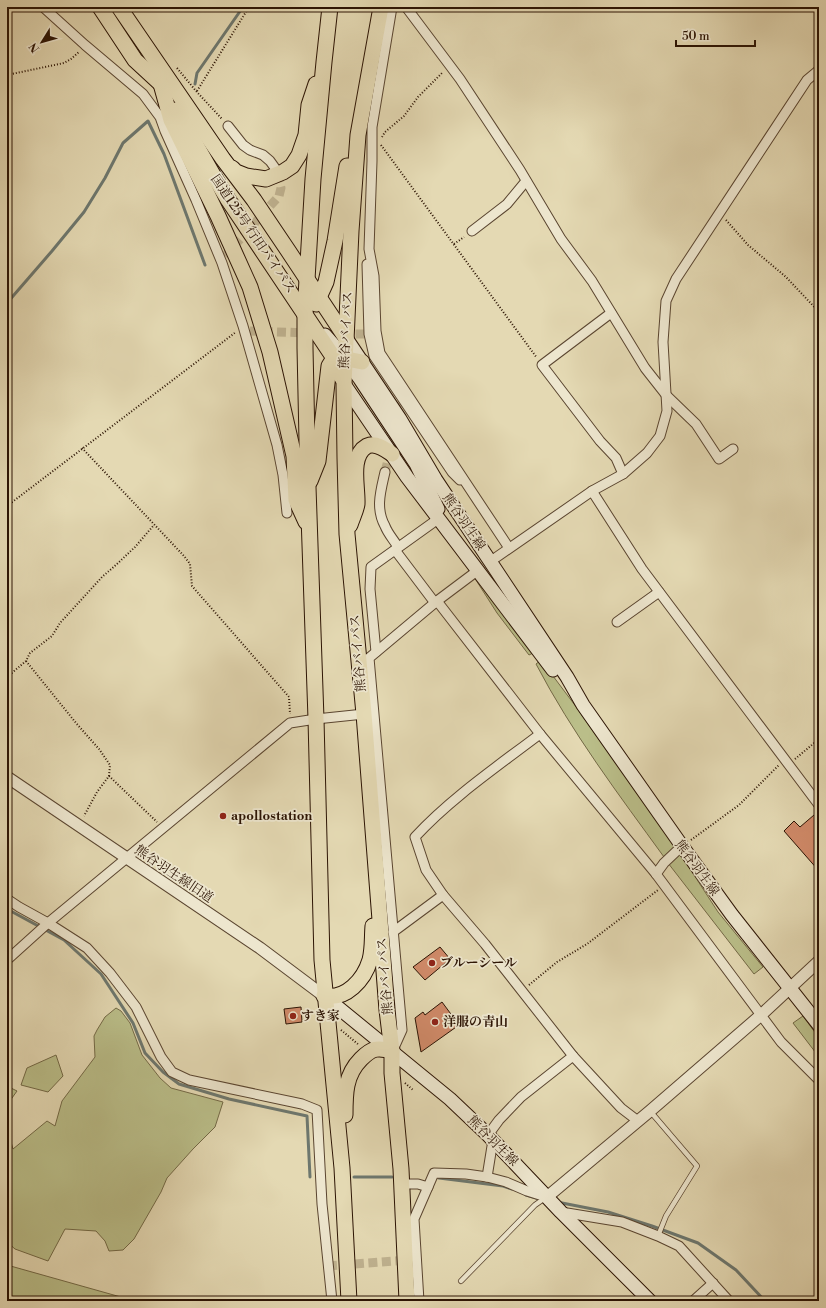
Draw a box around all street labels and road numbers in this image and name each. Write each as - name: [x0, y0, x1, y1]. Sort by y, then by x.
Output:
- street label: 国道125号 行田バイパス: [207, 172, 299, 296]
- street label: 熊谷バイパス: [336, 291, 356, 369]
- street label: 熊谷羽生線: [439, 491, 489, 553]
- street label: 熊谷バイパス: [347, 614, 369, 692]
- street label: 熊谷羽生線: [671, 837, 723, 899]
- street label: 熊谷羽生線旧道: [132, 842, 216, 906]
- street label: 熊谷バイパス: [374, 937, 396, 1015]
- street label: 熊谷羽生線: [464, 1112, 522, 1170]

